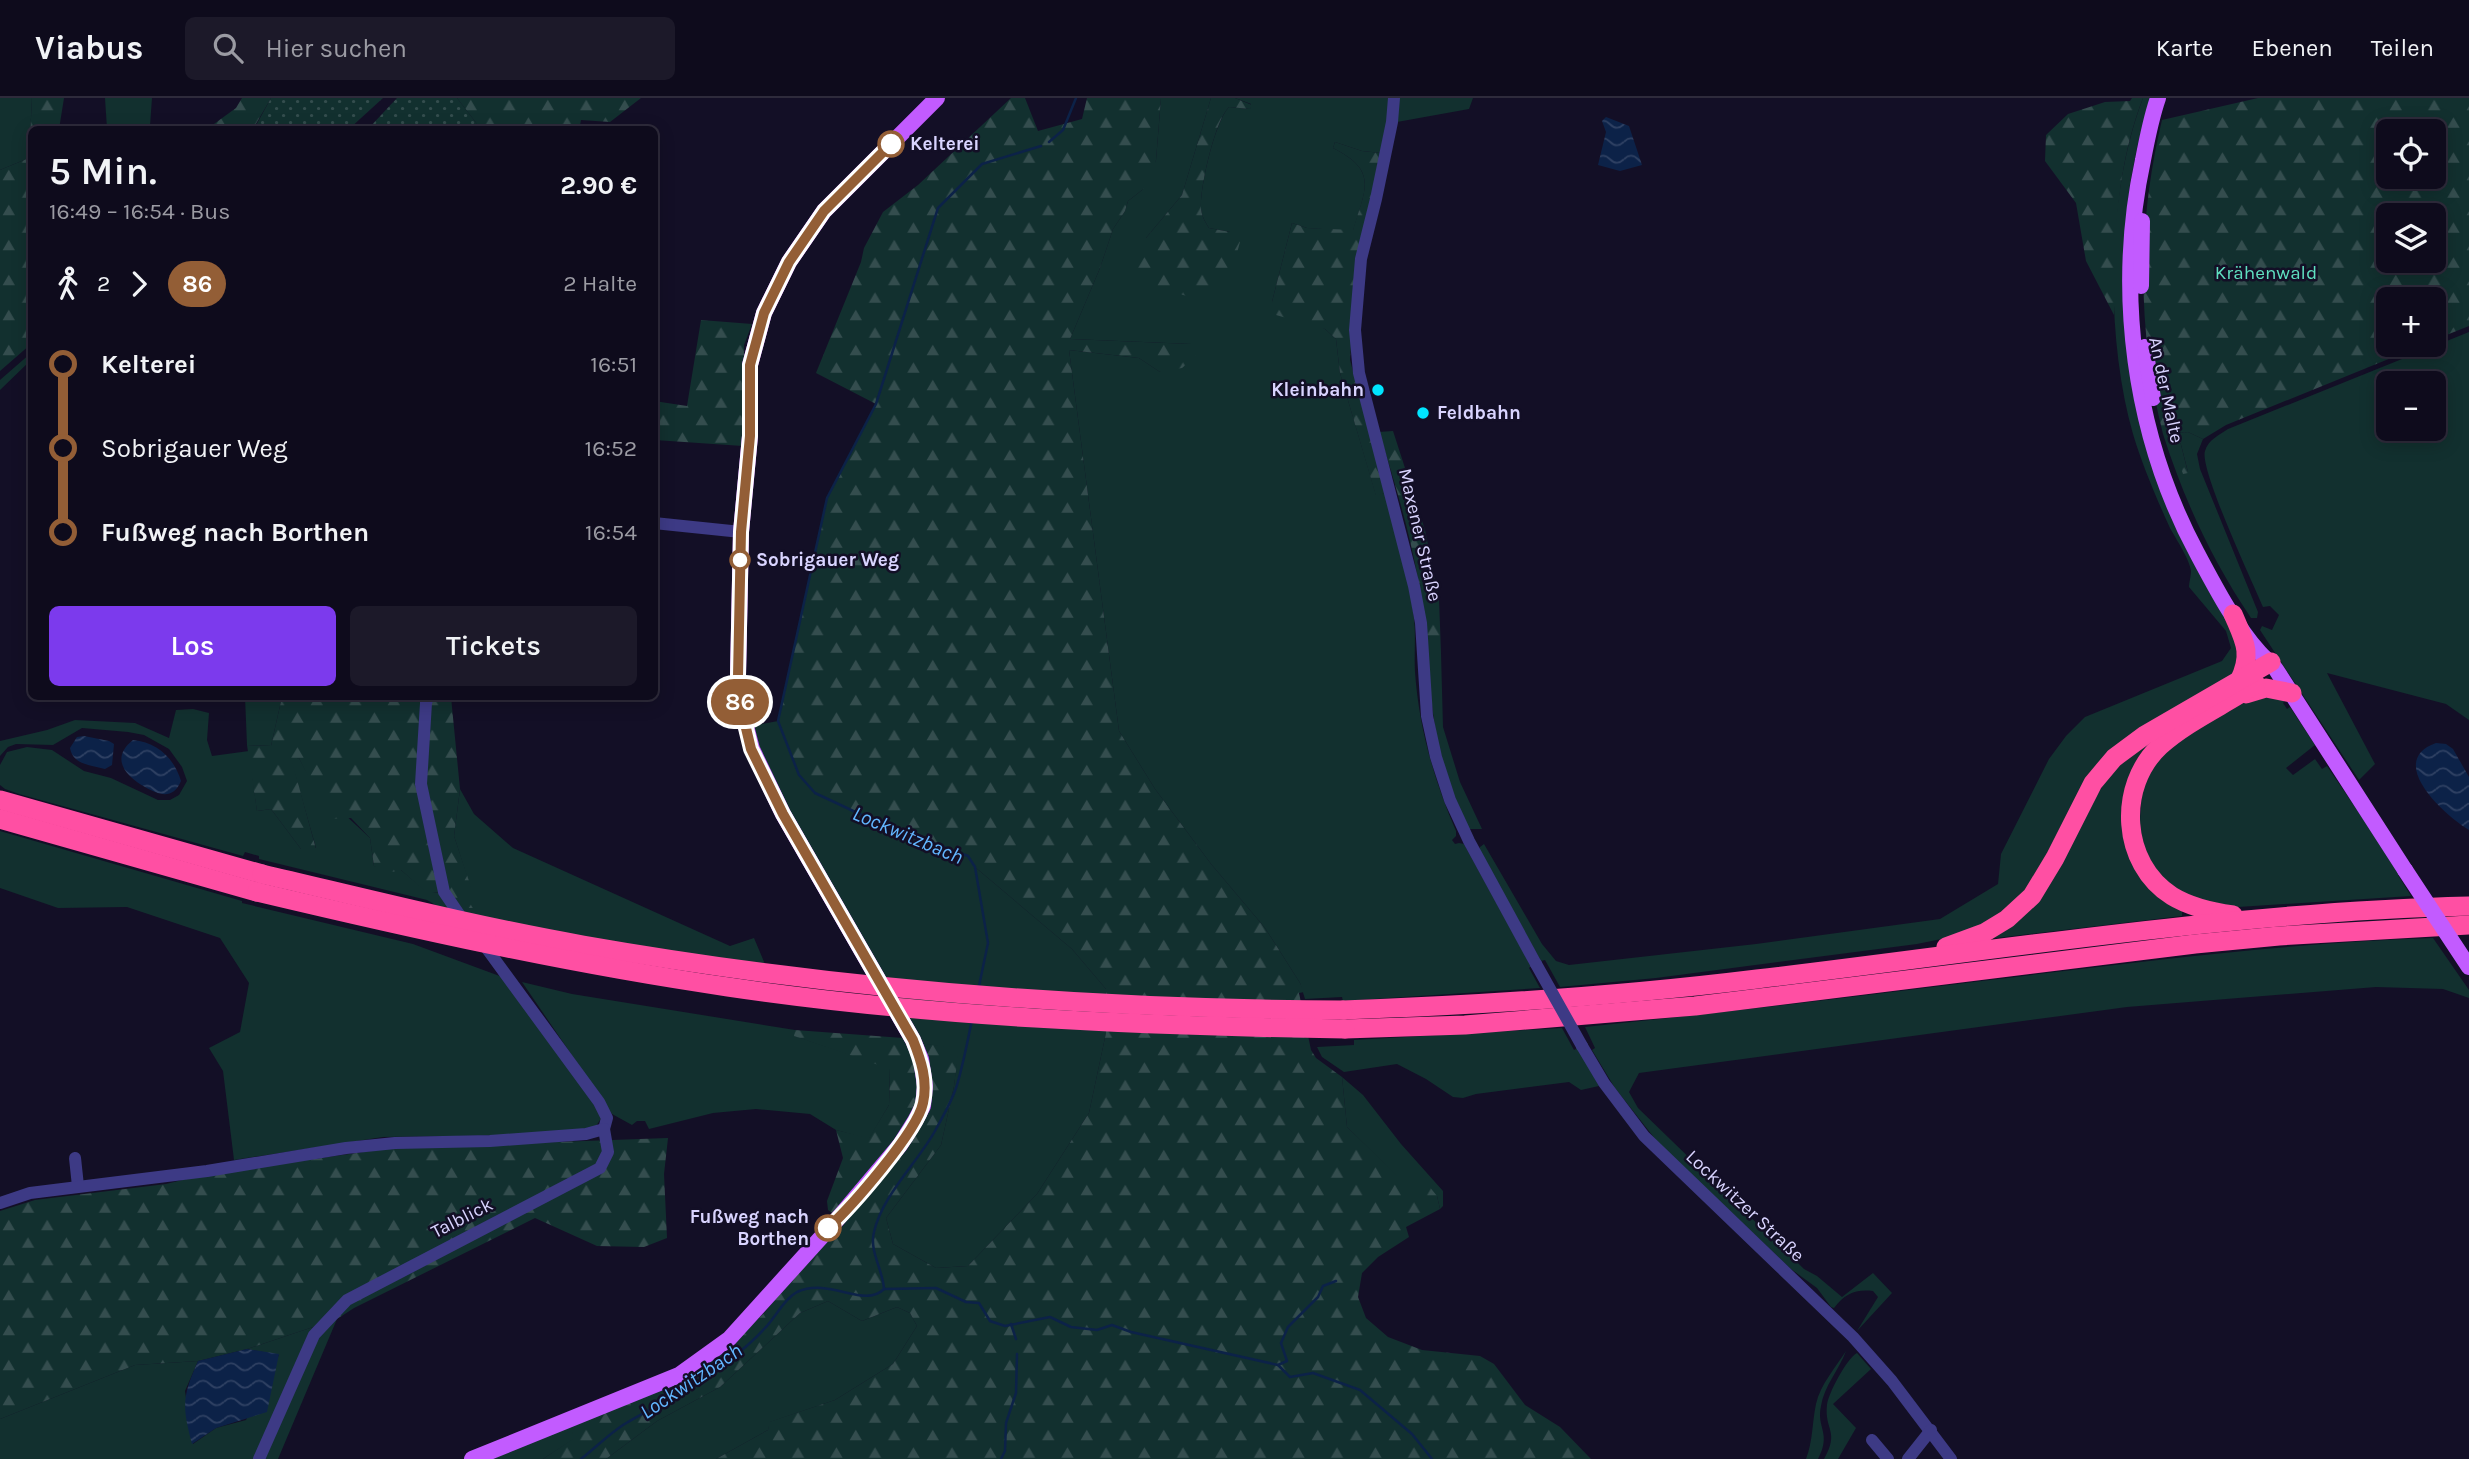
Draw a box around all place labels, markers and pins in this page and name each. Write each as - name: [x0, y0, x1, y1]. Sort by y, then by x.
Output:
- marker: Kelterei: [878, 131, 904, 157]
- place label: Kelterei: [910, 133, 980, 155]
- place label: Kleinbahn: [1271, 379, 1364, 401]
- marker: Kleinbahn: [1370, 382, 1386, 398]
- place label: Feldbahn: [1437, 402, 1521, 424]
- marker: Feldbahn: [1415, 405, 1431, 421]
- place label: Sobrigauer Weg: [756, 549, 899, 571]
- marker: Sobrigauer Weg: [730, 550, 750, 570]
- place label: Fußweg nach Borthen: [690, 1206, 809, 1250]
- marker: Fußweg nach Borthen: [815, 1215, 841, 1241]

